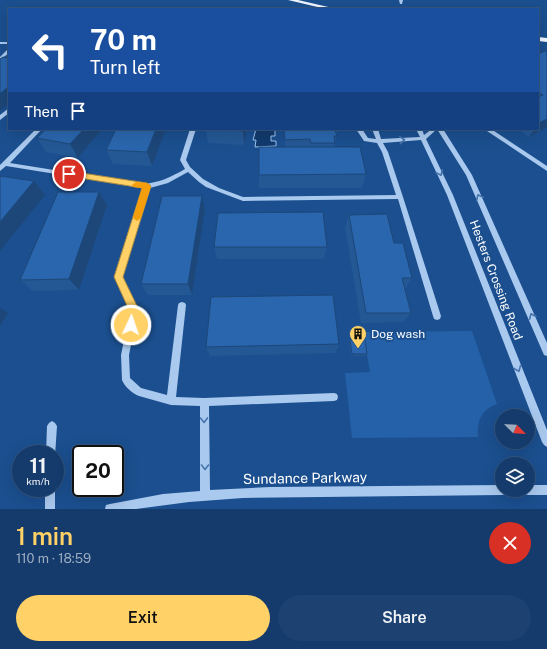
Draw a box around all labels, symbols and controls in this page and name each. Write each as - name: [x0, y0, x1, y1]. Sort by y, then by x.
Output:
- text: 70 m: [90, 23, 157, 56]
- icon: left: [24, 24, 76, 76]
- text: Turn left: [90, 57, 160, 78]
- icon: arrive: [67, 100, 89, 122]
- text: Then: [24, 103, 59, 120]
- one-way arrow: [399, 135, 405, 144]
- pin: [52, 157, 86, 191]
- icon: arrive: [58, 163, 80, 185]
- one-way arrow: [435, 169, 443, 177]
- one-way arrow: [476, 194, 484, 201]
- street label: Hesters Crossing Road: [467, 218, 525, 342]
- position arrow: [110, 304, 152, 346]
- one-way arrow: [528, 313, 536, 320]
- building icon: Dog wash: [348, 324, 368, 349]
- place label: Dog wash: [371, 327, 425, 341]
- one-way arrow: [514, 366, 522, 373]
- north arrow: [495, 409, 535, 449]
- map controls: [495, 409, 535, 497]
- one-way arrow: [200, 417, 208, 423]
- speed limit sign: 20: [72, 445, 124, 497]
- text: 11: [29, 454, 47, 478]
- button: layers: [495, 457, 535, 497]
- one-way arrow: [201, 464, 209, 470]
- street label: Sundance Parkway: [243, 469, 368, 487]
- text: km/h: [26, 475, 50, 487]
- text: 1 min: [16, 522, 73, 550]
- button: close: [489, 522, 531, 564]
- text: 110 m · 18:59: [16, 551, 91, 566]
- button: Exit: [16, 595, 270, 641]
- button: Share: [278, 595, 531, 641]

